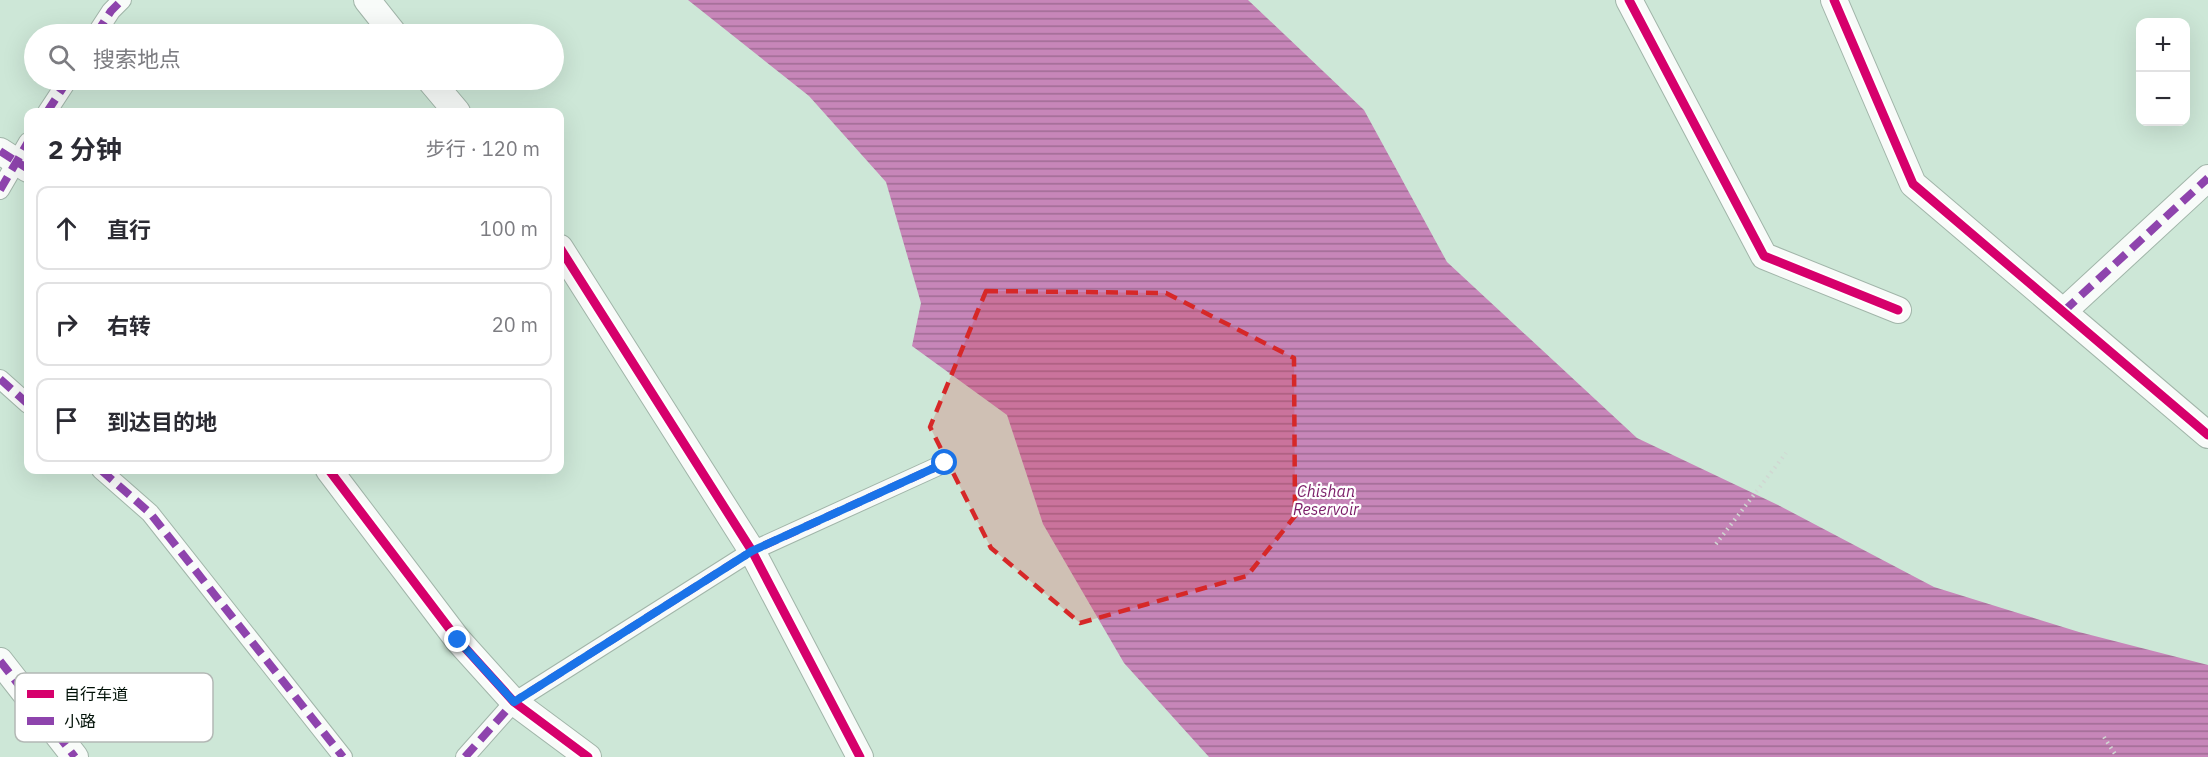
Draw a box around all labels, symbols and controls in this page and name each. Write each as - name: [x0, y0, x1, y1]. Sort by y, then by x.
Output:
- map controls: [2136, 18, 2190, 126]
- button: +: [2136, 18, 2190, 72]
- search box: [24, 24, 564, 90]
- icon: search: [45, 41, 78, 74]
- text: 搜索地点: [93, 44, 181, 73]
- button: −: [2136, 72, 2190, 126]
- text: 2 分钟: [48, 132, 122, 166]
- text: 步行 · 120 m: [426, 135, 540, 162]
- icon: ahead: [50, 212, 83, 245]
- text: 直行: [107, 215, 151, 244]
- text: 100 m: [480, 215, 538, 242]
- icon: right: [50, 308, 83, 341]
- text: 右转: [107, 311, 151, 340]
- text: 20 m: [492, 311, 538, 338]
- icon: arrive: [50, 404, 83, 437]
- text: 到达目的地: [107, 407, 217, 436]
- route start: [931, 449, 957, 475]
- water label: Chishan Reservoir: [1293, 481, 1360, 519]
- route end: [444, 626, 470, 652]
- legend: [15, 673, 213, 742]
- text: 自行车道: [64, 684, 128, 704]
- text: 小路: [64, 711, 96, 731]

